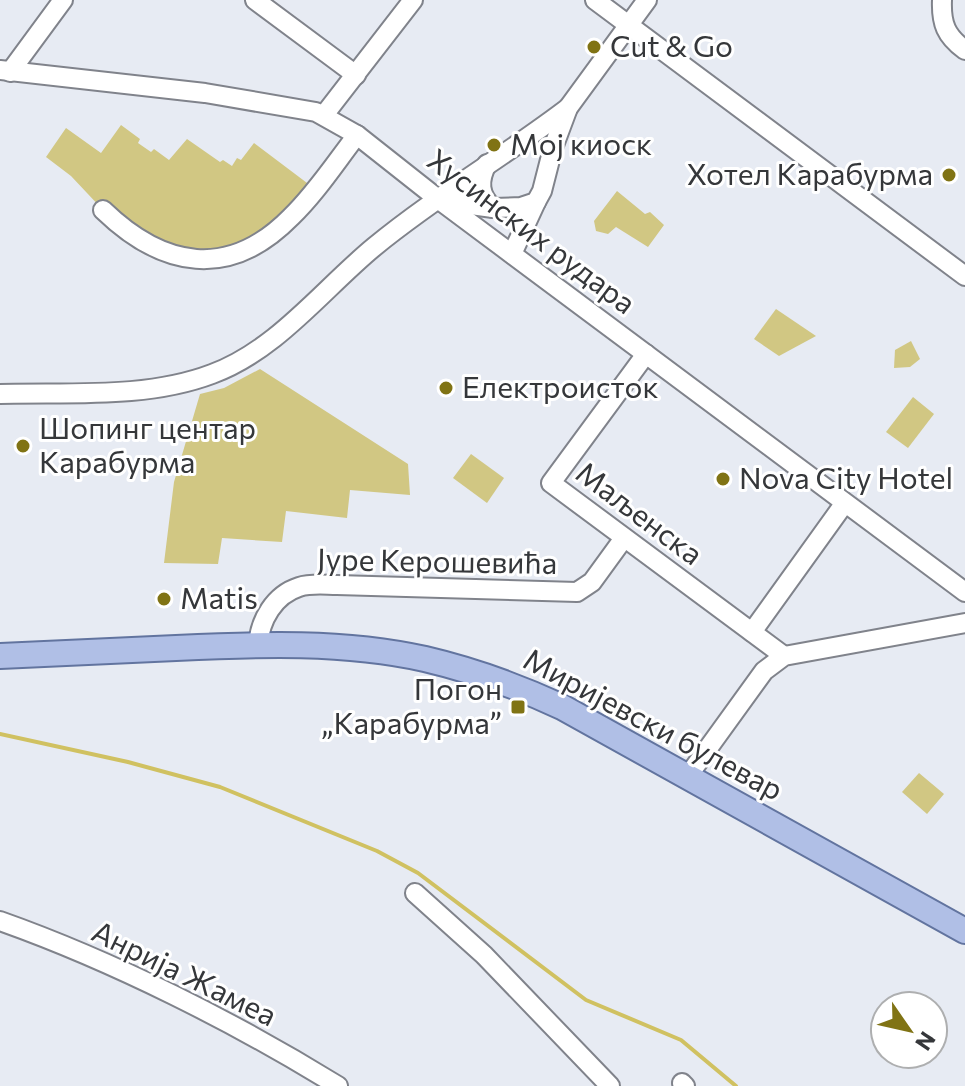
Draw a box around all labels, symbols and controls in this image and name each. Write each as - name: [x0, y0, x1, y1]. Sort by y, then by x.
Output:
- place label: Cut & Go: [610, 26, 733, 63]
- marker: Cut & Go: [585, 38, 603, 56]
- place label: Мој киоск: [510, 124, 652, 161]
- marker: Мој киоск: [485, 136, 503, 154]
- street label: Хусинских рудара: [421, 140, 644, 320]
- place label: Хотел Карабурма: [687, 154, 933, 191]
- marker: Хотел Карабурма: [940, 166, 958, 184]
- place label: Електроисток: [462, 367, 659, 404]
- marker: Електроисток: [437, 379, 455, 397]
- place label: Шопинг центар Карабурма: [39, 408, 256, 479]
- marker: Шопинг центар Карабурма: [14, 437, 32, 455]
- street label: Маљенска: [570, 452, 711, 572]
- place label: Nova City Hotel: [739, 458, 953, 495]
- marker: Nova City Hotel: [714, 470, 732, 488]
- street label: Јуре Керошевића: [317, 539, 557, 580]
- place label: Matis: [180, 578, 258, 615]
- marker: Matis: [155, 590, 173, 608]
- street label: Миријевски булевар: [518, 639, 790, 807]
- place label: Погон „Карабурма”: [321, 669, 502, 740]
- marker: Погон „Карабурма”: [509, 698, 527, 716]
- street label: Анрија Жамеа: [87, 911, 283, 1032]
- north arrow: [869, 990, 949, 1070]
- text: N: [910, 1027, 942, 1056]

